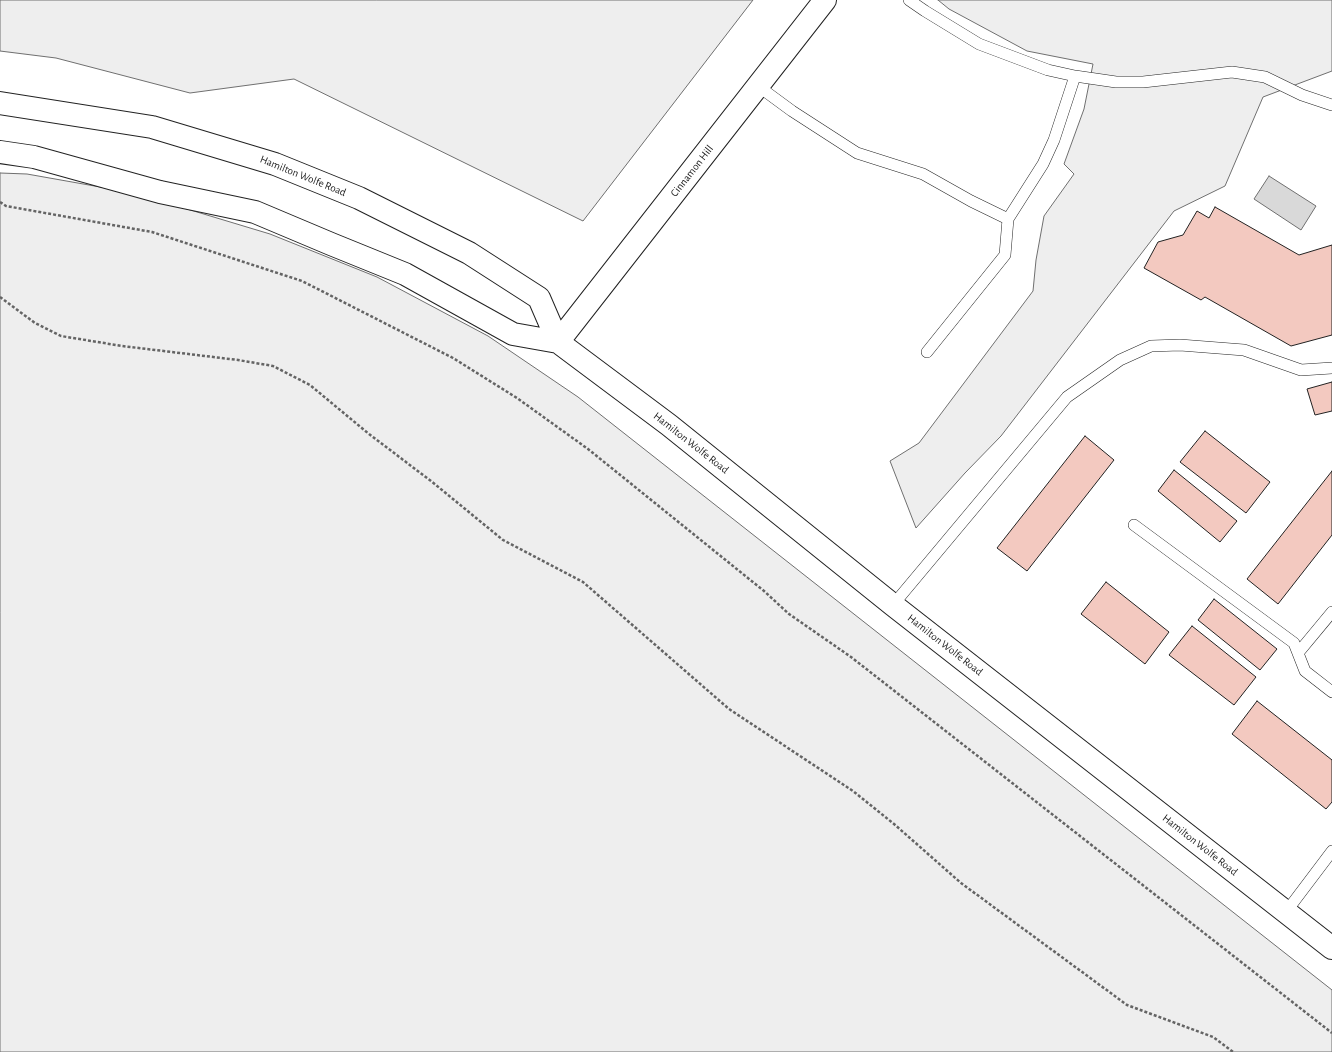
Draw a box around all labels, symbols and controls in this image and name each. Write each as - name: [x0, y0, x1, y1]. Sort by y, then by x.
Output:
- street label: Cinnamon Hill: [668, 143, 716, 199]
- street label: Hamilton Wolfe Road: [258, 153, 348, 199]
- street label: Hamilton Wolfe Road: [651, 409, 731, 477]
- street label: Hamilton Wolfe Road: [905, 611, 985, 679]
- street label: Hamilton Wolfe Road: [1160, 811, 1240, 879]

